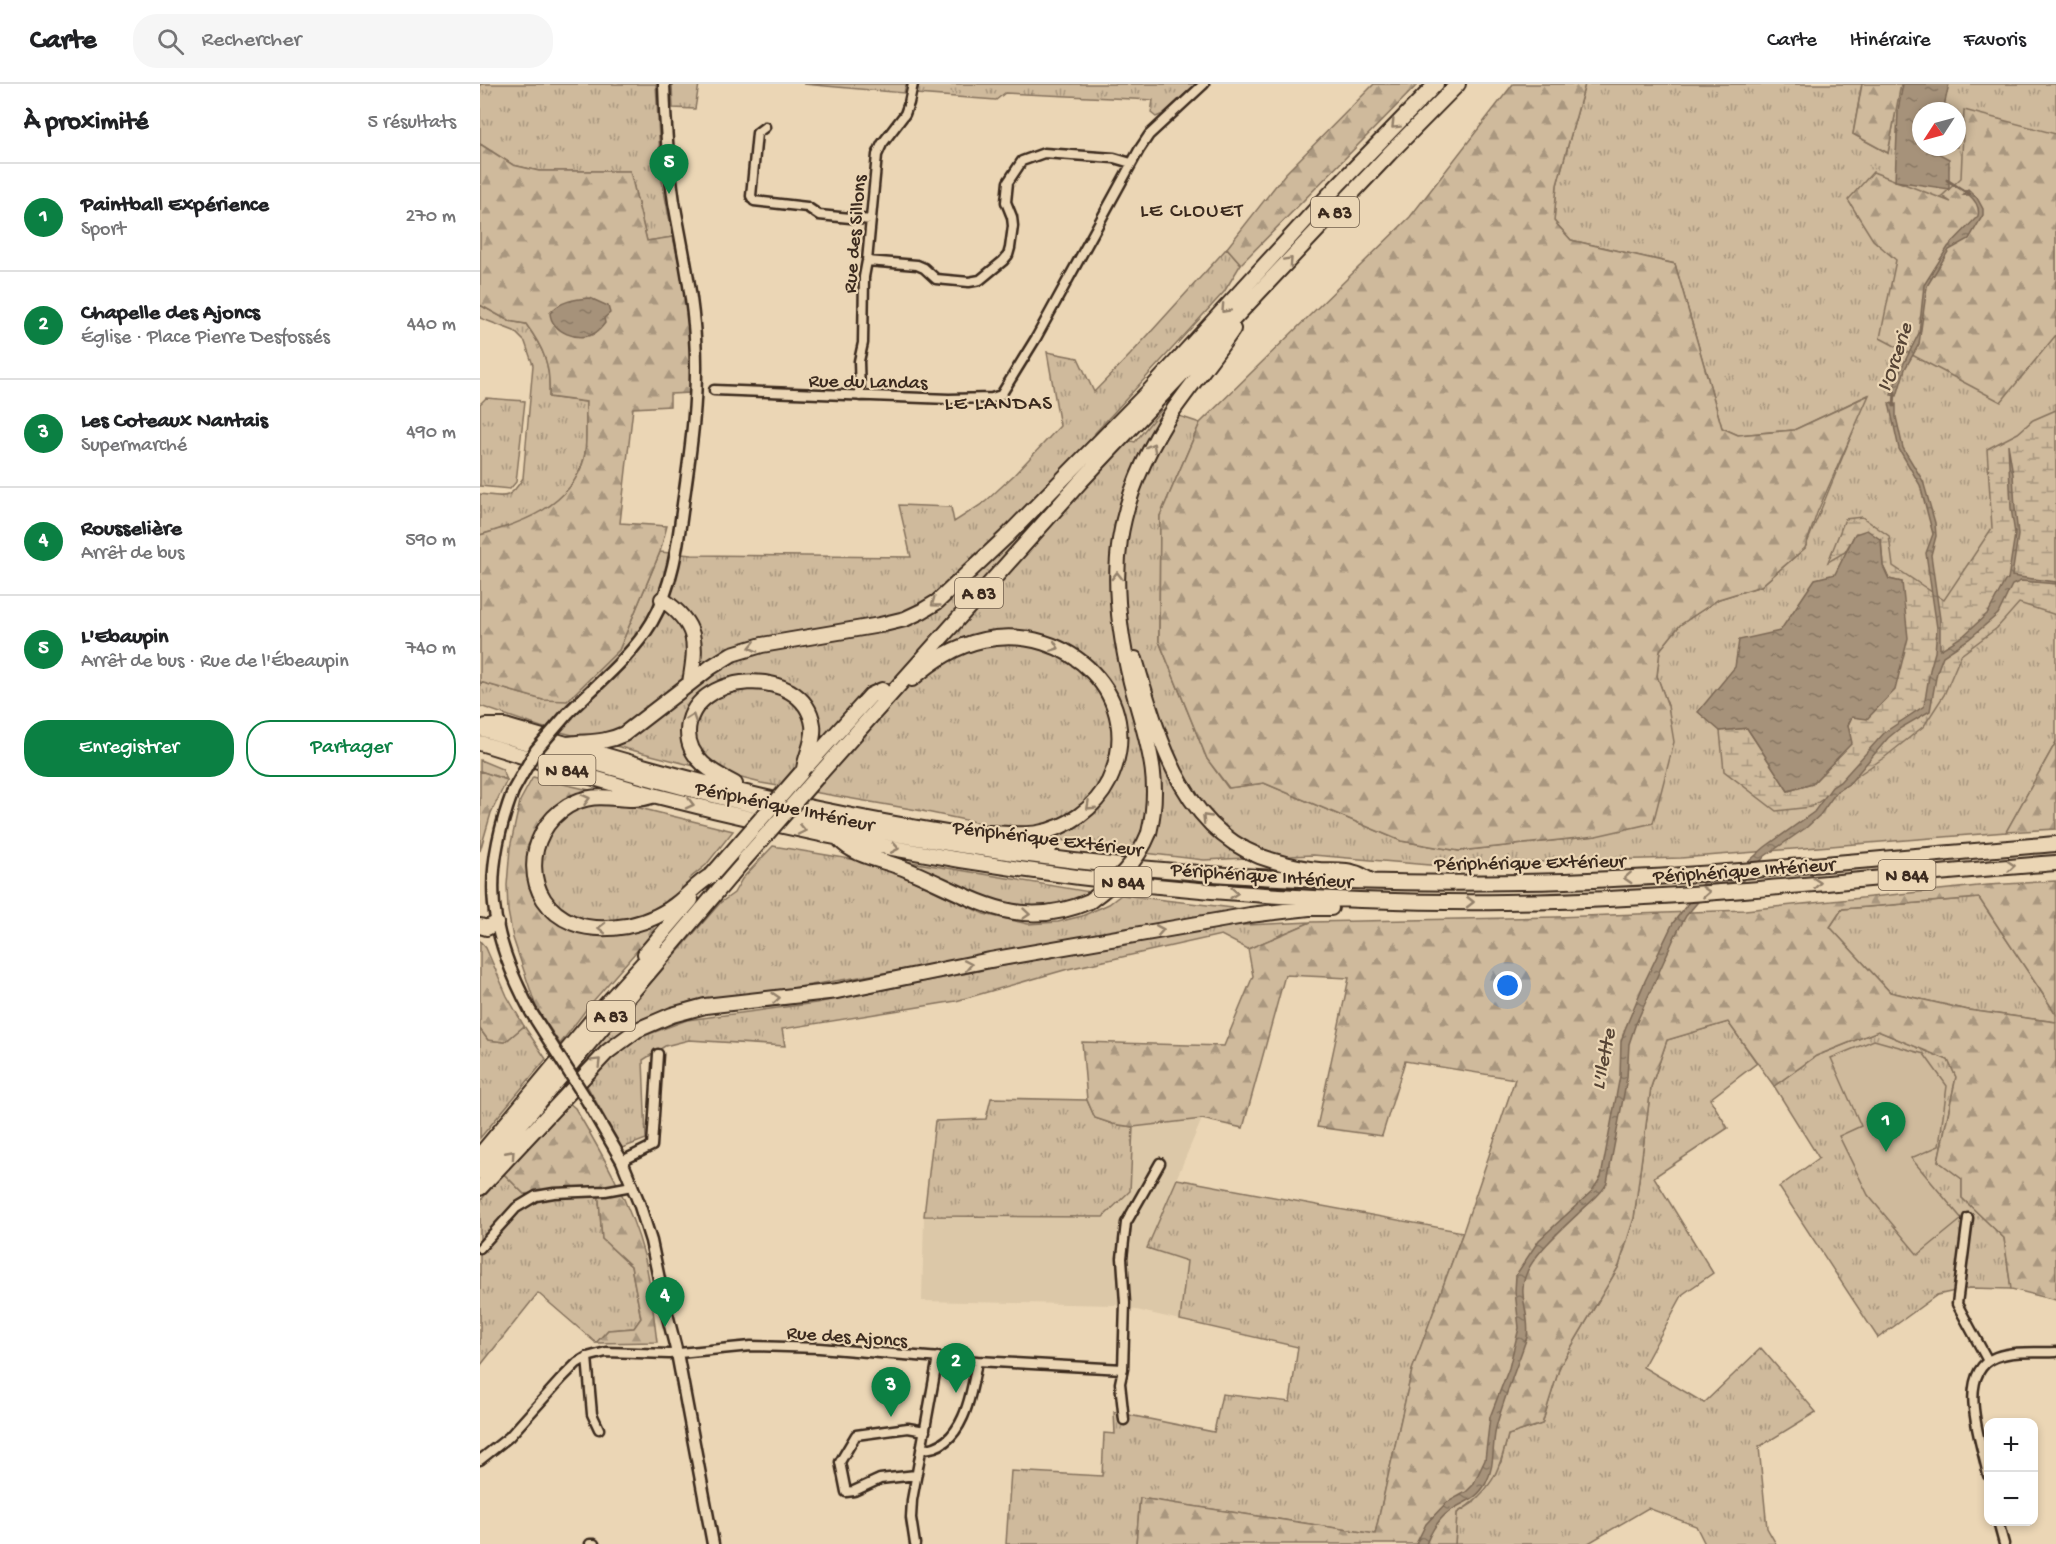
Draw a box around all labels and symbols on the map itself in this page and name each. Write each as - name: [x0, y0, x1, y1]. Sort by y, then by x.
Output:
- north arrow: [1912, 102, 1966, 156]
- one-way arrow: [1391, 119, 1402, 129]
- pin: 5: [650, 144, 688, 194]
- street label: Rue des Sillons: [840, 174, 873, 294]
- road number: A 83: [1311, 197, 1359, 227]
- district label: LE CLOUET: [1140, 200, 1244, 225]
- one-way arrow: [1282, 258, 1293, 268]
- one-way arrow: [1221, 302, 1232, 313]
- water label: l'Orcerie: [1874, 319, 1921, 396]
- street label: Rue du Landas: [808, 371, 928, 396]
- district label: LE LANDAS: [945, 393, 1053, 418]
- one-way arrow: [1144, 443, 1156, 453]
- one-way arrow: [1111, 572, 1123, 581]
- road number: A 83: [955, 578, 1003, 608]
- one-way arrow: [930, 596, 941, 607]
- one-way arrow: [749, 640, 759, 653]
- one-way arrow: [1049, 640, 1060, 652]
- one-way arrow: [684, 713, 697, 724]
- road number: N 844: [538, 755, 596, 785]
- street label: Périphérique Intérieur: [692, 778, 878, 839]
- one-way arrow: [581, 794, 591, 807]
- one-way arrow: [685, 796, 695, 809]
- one-way arrow: [1087, 798, 1098, 809]
- one-way arrow: [1203, 814, 1214, 825]
- street label: Périphérique Extérieur: [950, 817, 1146, 864]
- one-way arrow: [797, 823, 807, 836]
- one-way arrow: [890, 841, 900, 854]
- street label: Périphérique Extérieur: [1433, 851, 1628, 878]
- street label: Périphérique Intérieur: [1651, 855, 1838, 890]
- street label: Périphérique Intérieur: [1169, 860, 1356, 895]
- road number: N 844: [1878, 860, 1936, 890]
- one-way arrow: [2007, 860, 2016, 873]
- road number: N 844: [1094, 867, 1152, 897]
- one-way arrow: [1623, 872, 1632, 885]
- one-way arrow: [1812, 877, 1821, 890]
- one-way arrow: [1229, 886, 1238, 899]
- one-way arrow: [1702, 886, 1711, 899]
- one-way arrow: [1466, 896, 1475, 908]
- one-way arrow: [1022, 907, 1031, 920]
- one-way arrow: [597, 922, 606, 934]
- one-way arrow: [1155, 925, 1164, 937]
- one-way arrow: [963, 959, 973, 972]
- your location: [1493, 971, 1522, 1000]
- one-way arrow: [771, 992, 781, 1005]
- road number: A 83: [587, 1001, 635, 1031]
- water label: L'Ilette: [1587, 1026, 1624, 1092]
- one-way arrow: [589, 1058, 600, 1069]
- pin: 1: [1866, 1102, 1906, 1152]
- one-way arrow: [504, 1150, 515, 1160]
- pin: 4: [646, 1278, 684, 1327]
- street label: Rue des Ajoncs: [786, 1323, 908, 1354]
- pin: 2: [936, 1344, 976, 1393]
- pin: 3: [872, 1368, 910, 1417]

